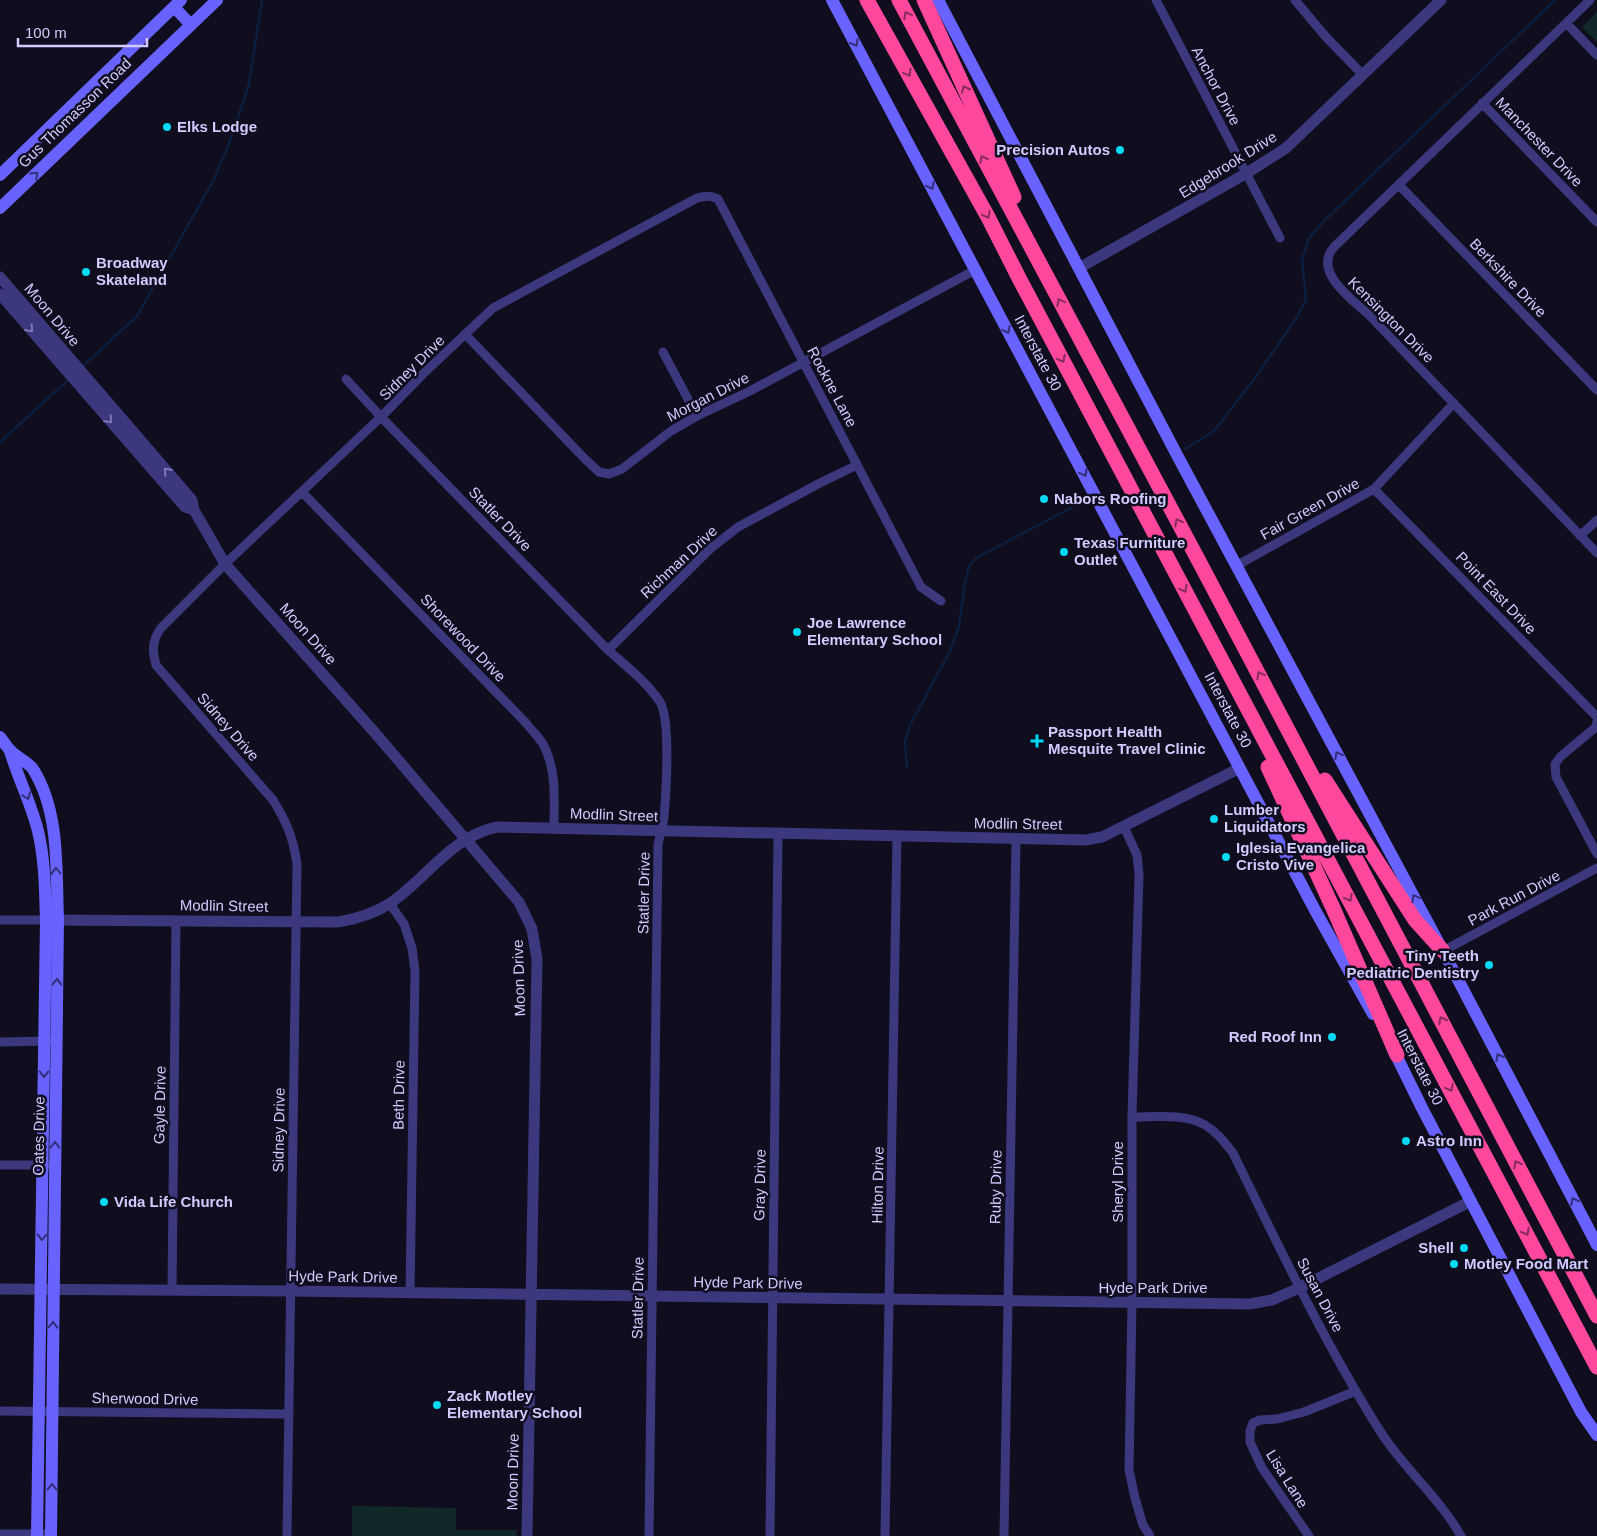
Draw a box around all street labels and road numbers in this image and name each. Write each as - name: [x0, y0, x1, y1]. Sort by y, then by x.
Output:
- street label: Anchor Drive: [1189, 43, 1244, 128]
- street label: Gus Thomasson Road: [15, 54, 134, 171]
- street label: Manchester Drive: [1492, 93, 1586, 190]
- street label: Edgebrook Drive: [1176, 128, 1280, 201]
- street label: Berkshire Drive: [1467, 235, 1550, 320]
- street label: Kensington Drive: [1345, 273, 1438, 366]
- street label: Moon Drive: [21, 280, 84, 350]
- street label: Interstate 30: [1011, 312, 1066, 394]
- street label: Sidney Drive: [376, 332, 448, 404]
- street label: Rockne Lane: [804, 344, 861, 430]
- street label: Morgan Drive: [664, 369, 752, 425]
- street label: Fair Green Drive: [1257, 474, 1362, 543]
- street label: Statler Drive: [466, 483, 535, 554]
- street label: Richman Drive: [637, 522, 720, 601]
- street label: Point East Drive: [1453, 548, 1540, 637]
- street label: Shorewood Drive: [417, 590, 509, 685]
- street label: Moon Drive: [276, 599, 340, 668]
- street label: Interstate 30: [1201, 669, 1256, 751]
- street label: Sidney Drive: [194, 689, 263, 764]
- street label: Modlin Street: [570, 804, 659, 825]
- street label: Modlin Street: [974, 814, 1063, 833]
- street label: Statler Drive: [634, 852, 653, 934]
- street label: Park Run Drive: [1465, 866, 1563, 929]
- street label: Modlin Street: [180, 896, 269, 915]
- street label: Moon Drive: [509, 939, 528, 1017]
- street label: Interstate 30: [1394, 1026, 1447, 1108]
- street label: Beth Drive: [389, 1060, 408, 1130]
- street label: Gayle Drive: [150, 1066, 169, 1144]
- street label: Sidney Drive: [269, 1087, 288, 1173]
- street label: Oates Drive: [29, 1096, 48, 1176]
- street label: Sheryl Drive: [1109, 1141, 1126, 1223]
- street label: Hilton Drive: [868, 1146, 887, 1224]
- street label: Gray Drive: [750, 1149, 769, 1221]
- street label: Ruby Drive: [986, 1150, 1005, 1224]
- street label: Susan Drive: [1294, 1255, 1347, 1335]
- street label: Statler Drive: [628, 1257, 647, 1339]
- street label: Hyde Park Drive: [288, 1267, 398, 1286]
- street label: Hyde Park Drive: [693, 1273, 803, 1292]
- street label: Hyde Park Drive: [1098, 1279, 1208, 1296]
- street label: Sherwood Drive: [92, 1389, 199, 1408]
- street label: Moon Drive: [503, 1433, 522, 1510]
- street label: Lisa Lane: [1263, 1447, 1312, 1511]

